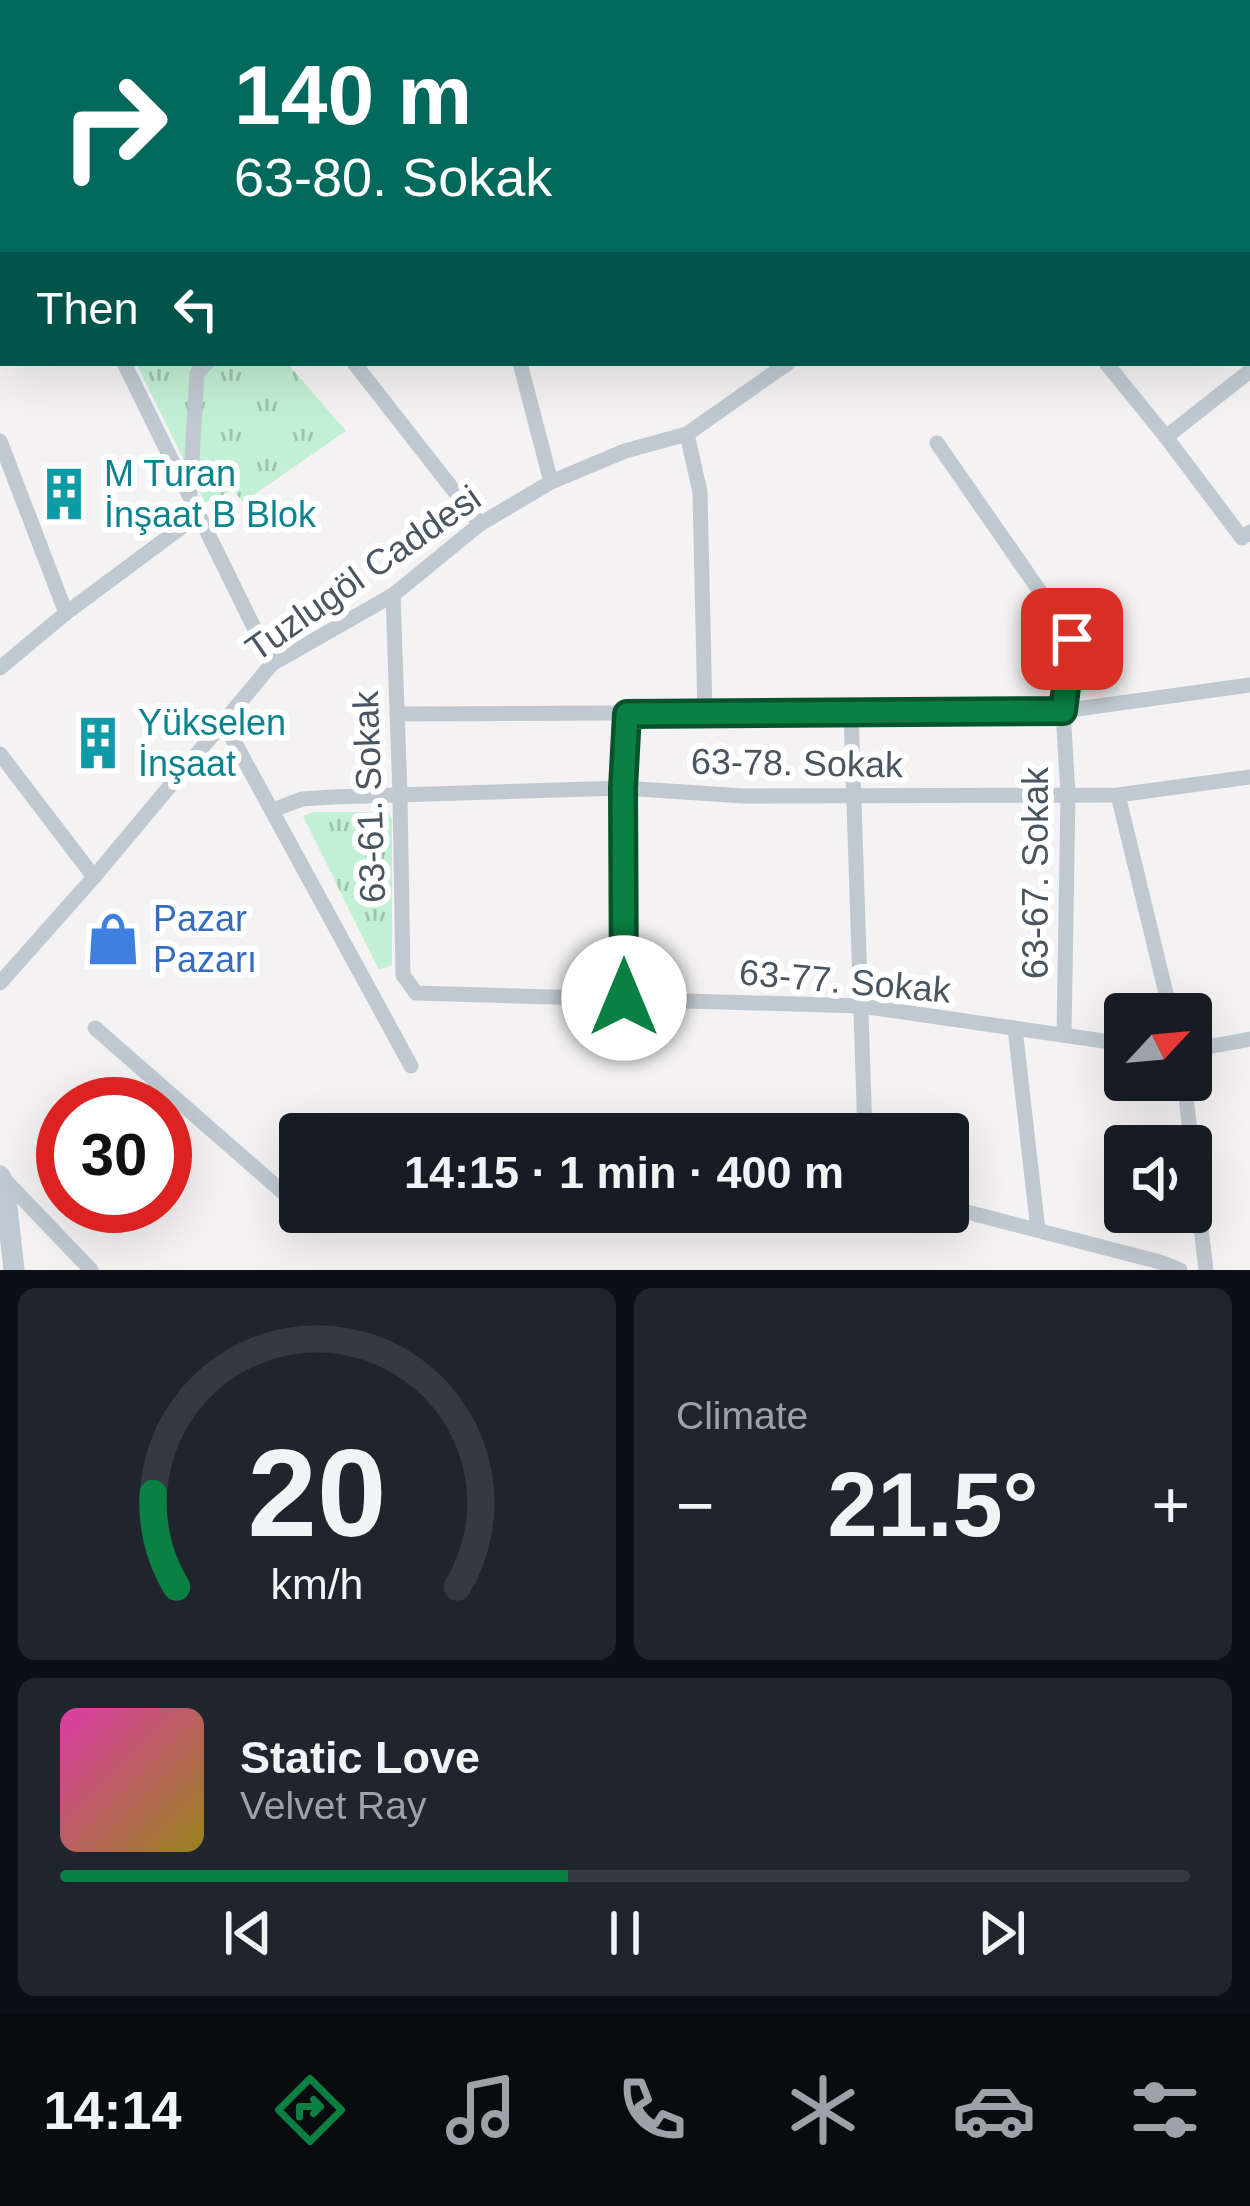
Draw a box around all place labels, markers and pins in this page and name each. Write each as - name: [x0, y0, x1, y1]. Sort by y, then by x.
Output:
- place label: M Turan İnşaat B Blok: [104, 453, 317, 535]
- building icon: M Turan İnşaat B Blok: [35, 465, 93, 523]
- pin: [1021, 588, 1123, 690]
- place label: Yükselen İnşaat: [138, 702, 286, 784]
- building icon: Yükselen İnşaat: [69, 714, 127, 772]
- place label: Pazar Pazarı: [153, 898, 257, 980]
- shop icon: Pazar Pazarı: [84, 910, 142, 968]

